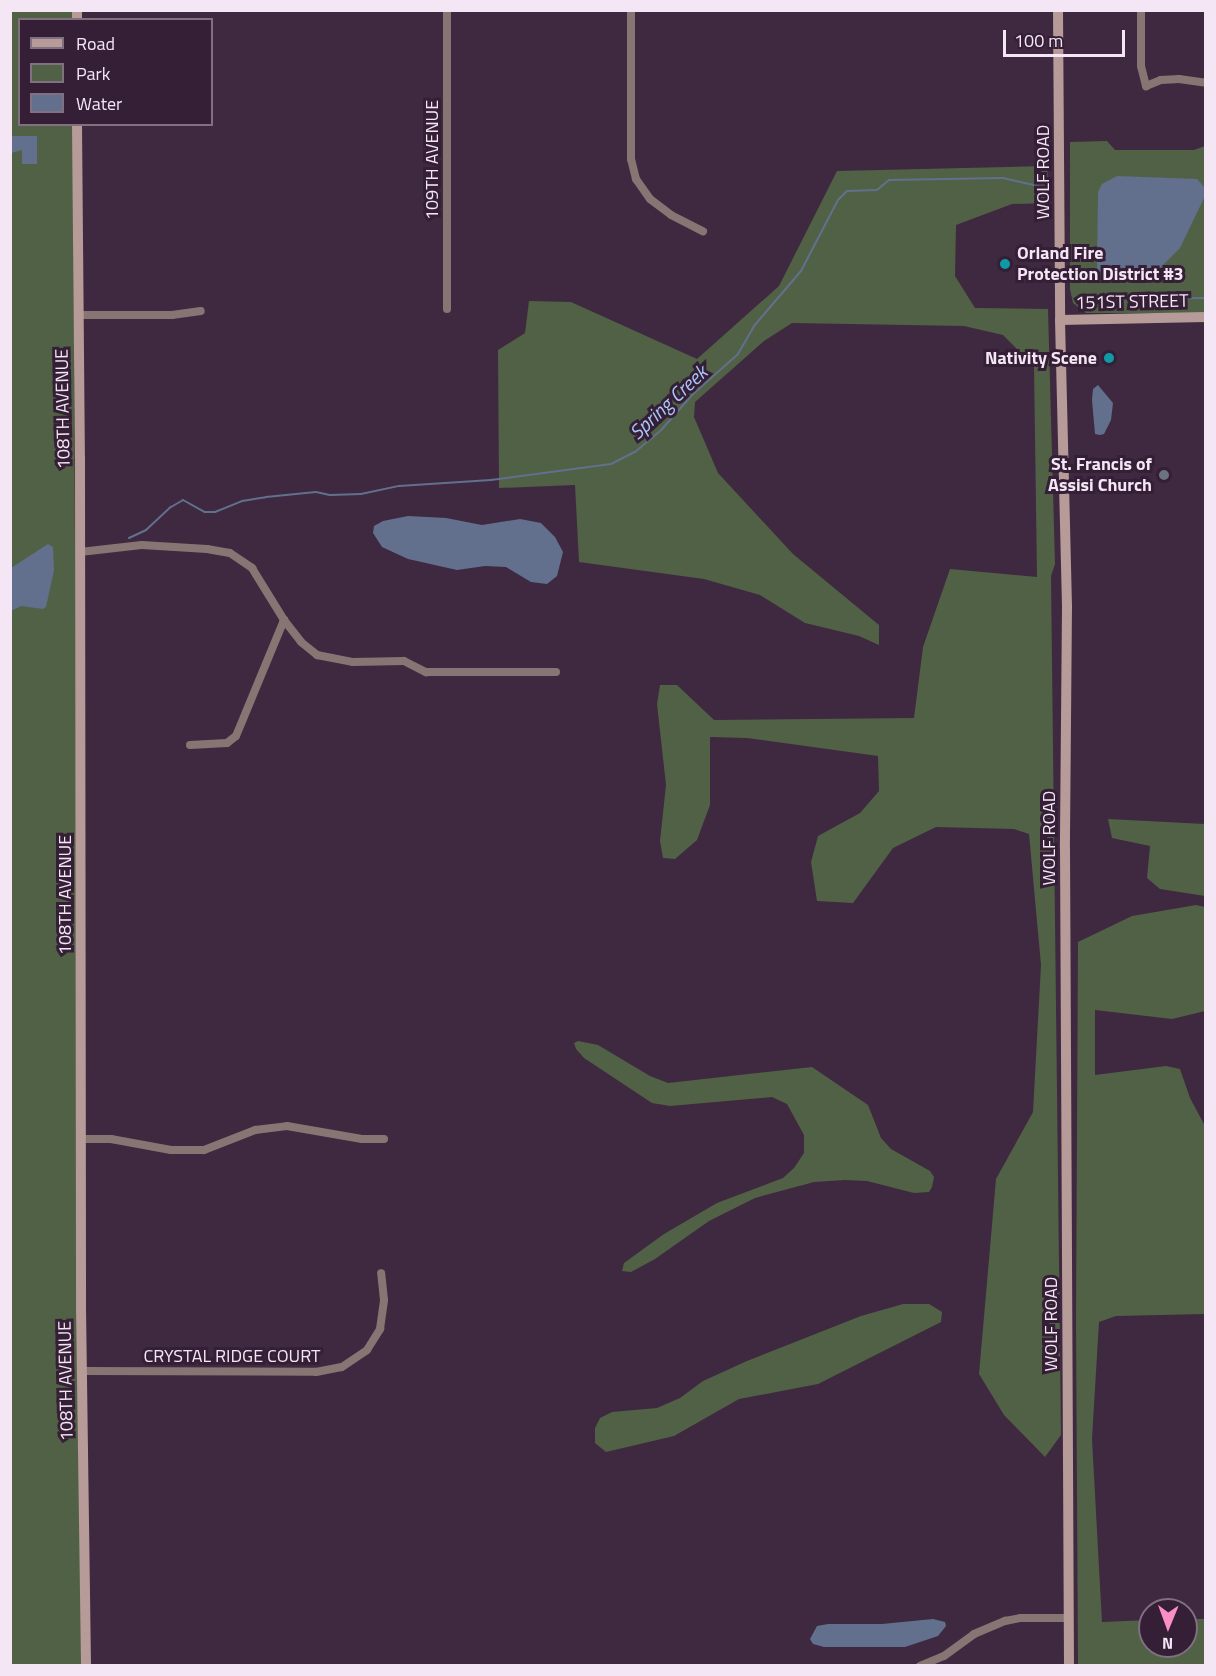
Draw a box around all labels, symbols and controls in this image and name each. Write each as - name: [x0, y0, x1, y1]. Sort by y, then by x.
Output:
- legend: [18, 18, 213, 126]
- scale bar: [1006, 18, 1128, 56]
- text: 100 m: [1014, 27, 1063, 54]
- text: Road: [76, 30, 115, 57]
- text: Park: [76, 60, 110, 87]
- text: Water: [76, 90, 122, 117]
- street label: 109TH AVENUE: [421, 100, 443, 220]
- street label: WOLF ROAD: [1032, 125, 1054, 219]
- place label: Orland Fire Protection District #3: [1017, 243, 1184, 286]
- marker: Orland Fire Protection District #3: [998, 257, 1012, 271]
- street label: 151ST STREET: [1075, 290, 1189, 314]
- place label: Nativity Scene: [985, 347, 1097, 369]
- street label: 108TH AVENUE: [51, 349, 75, 469]
- marker: Nativity Scene: [1102, 351, 1116, 365]
- water label: Spring Creek: [624, 360, 712, 444]
- place label: St. Francis of Assisi Church: [1048, 454, 1152, 496]
- marker: St. Francis of Assisi Church: [1157, 468, 1171, 482]
- street label: WOLF ROAD: [1038, 791, 1060, 885]
- street label: 108TH AVENUE: [54, 835, 76, 955]
- street label: WOLF ROAD: [1040, 1277, 1062, 1371]
- street label: 108TH AVENUE: [54, 1321, 78, 1441]
- street label: CRYSTAL RIDGE COURT: [143, 1345, 321, 1367]
- north arrow: [1138, 1598, 1198, 1658]
- text: N: [1162, 1632, 1173, 1656]

